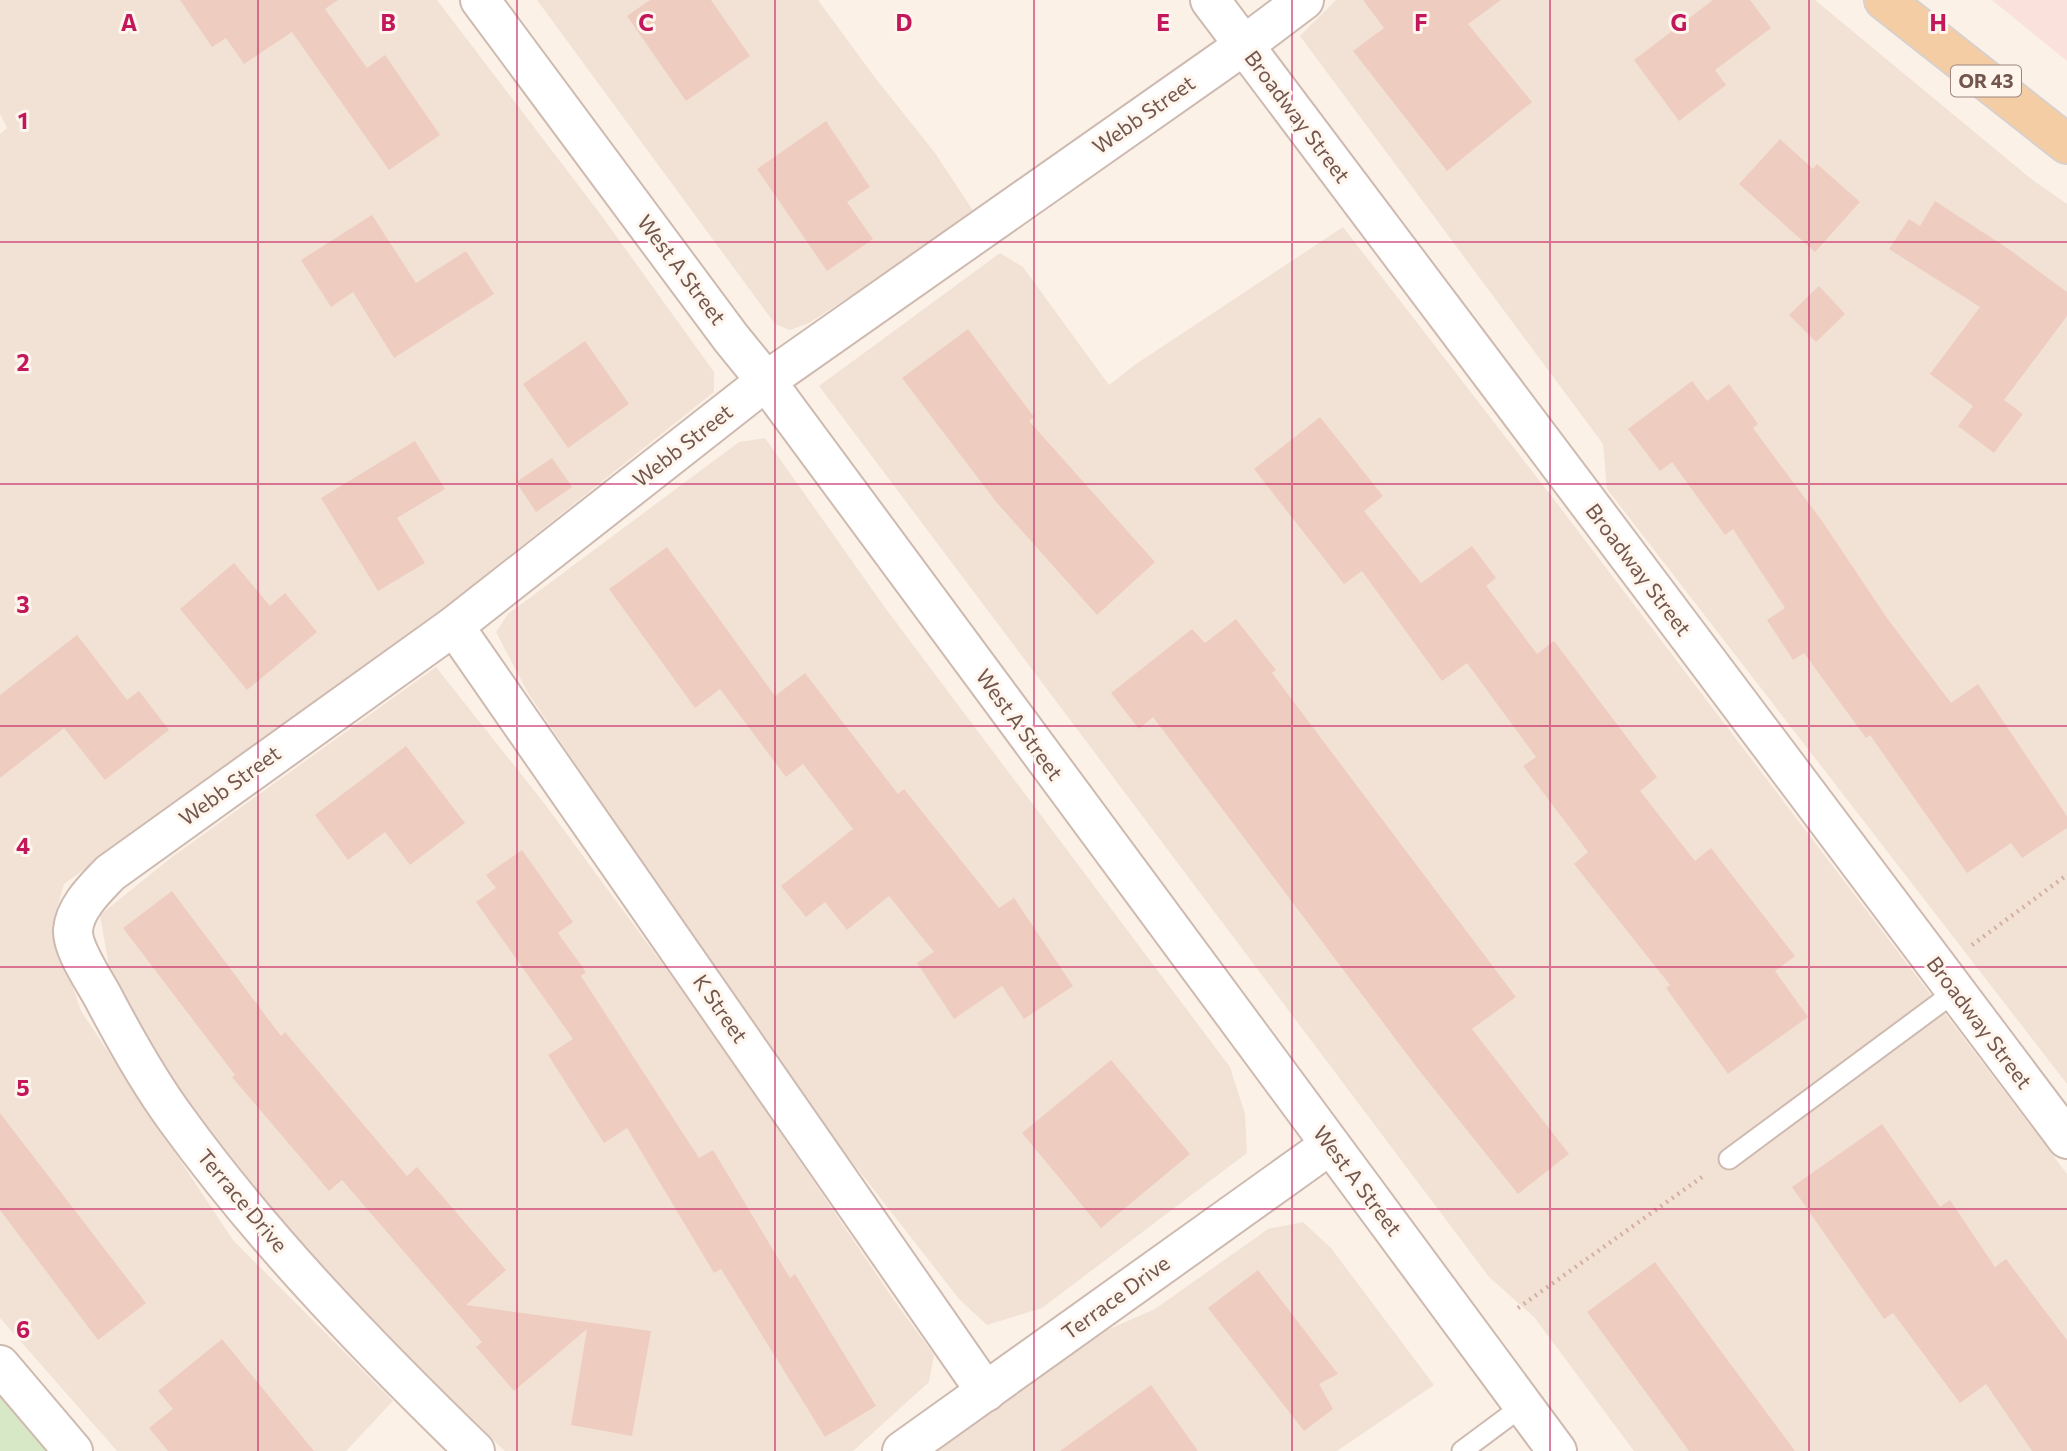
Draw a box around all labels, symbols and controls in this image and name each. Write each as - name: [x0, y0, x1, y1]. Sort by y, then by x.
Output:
- text: A: [121, 8, 138, 36]
- text: B: [380, 8, 396, 36]
- text: C: [638, 8, 654, 36]
- text: D: [896, 8, 913, 36]
- text: E: [1156, 8, 1170, 36]
- text: F: [1414, 8, 1428, 36]
- text: G: [1671, 8, 1687, 36]
- text: H: [1929, 8, 1947, 36]
- street label: Broadway Street: [1240, 45, 1356, 187]
- road number: OR 43: [1951, 66, 2021, 96]
- street label: Webb Street: [1087, 69, 1199, 158]
- text: 1: [18, 106, 28, 134]
- street label: West A Street: [633, 209, 732, 329]
- text: 2: [16, 348, 30, 376]
- street label: Webb Street: [627, 398, 737, 491]
- street label: Broadway Street: [1581, 498, 1697, 640]
- text: 3: [16, 590, 30, 618]
- street label: West A Street: [972, 664, 1069, 784]
- street label: Webb Street: [174, 740, 285, 830]
- text: 4: [16, 831, 30, 859]
- street label: Broadway Street: [1922, 951, 2038, 1093]
- street label: K Street: [689, 969, 754, 1047]
- text: 5: [16, 1073, 30, 1101]
- street label: West A Street: [1309, 1120, 1408, 1240]
- street label: Terrace Drive: [193, 1143, 293, 1257]
- street label: Terrace Drive: [1057, 1249, 1174, 1344]
- text: 6: [16, 1315, 30, 1343]

